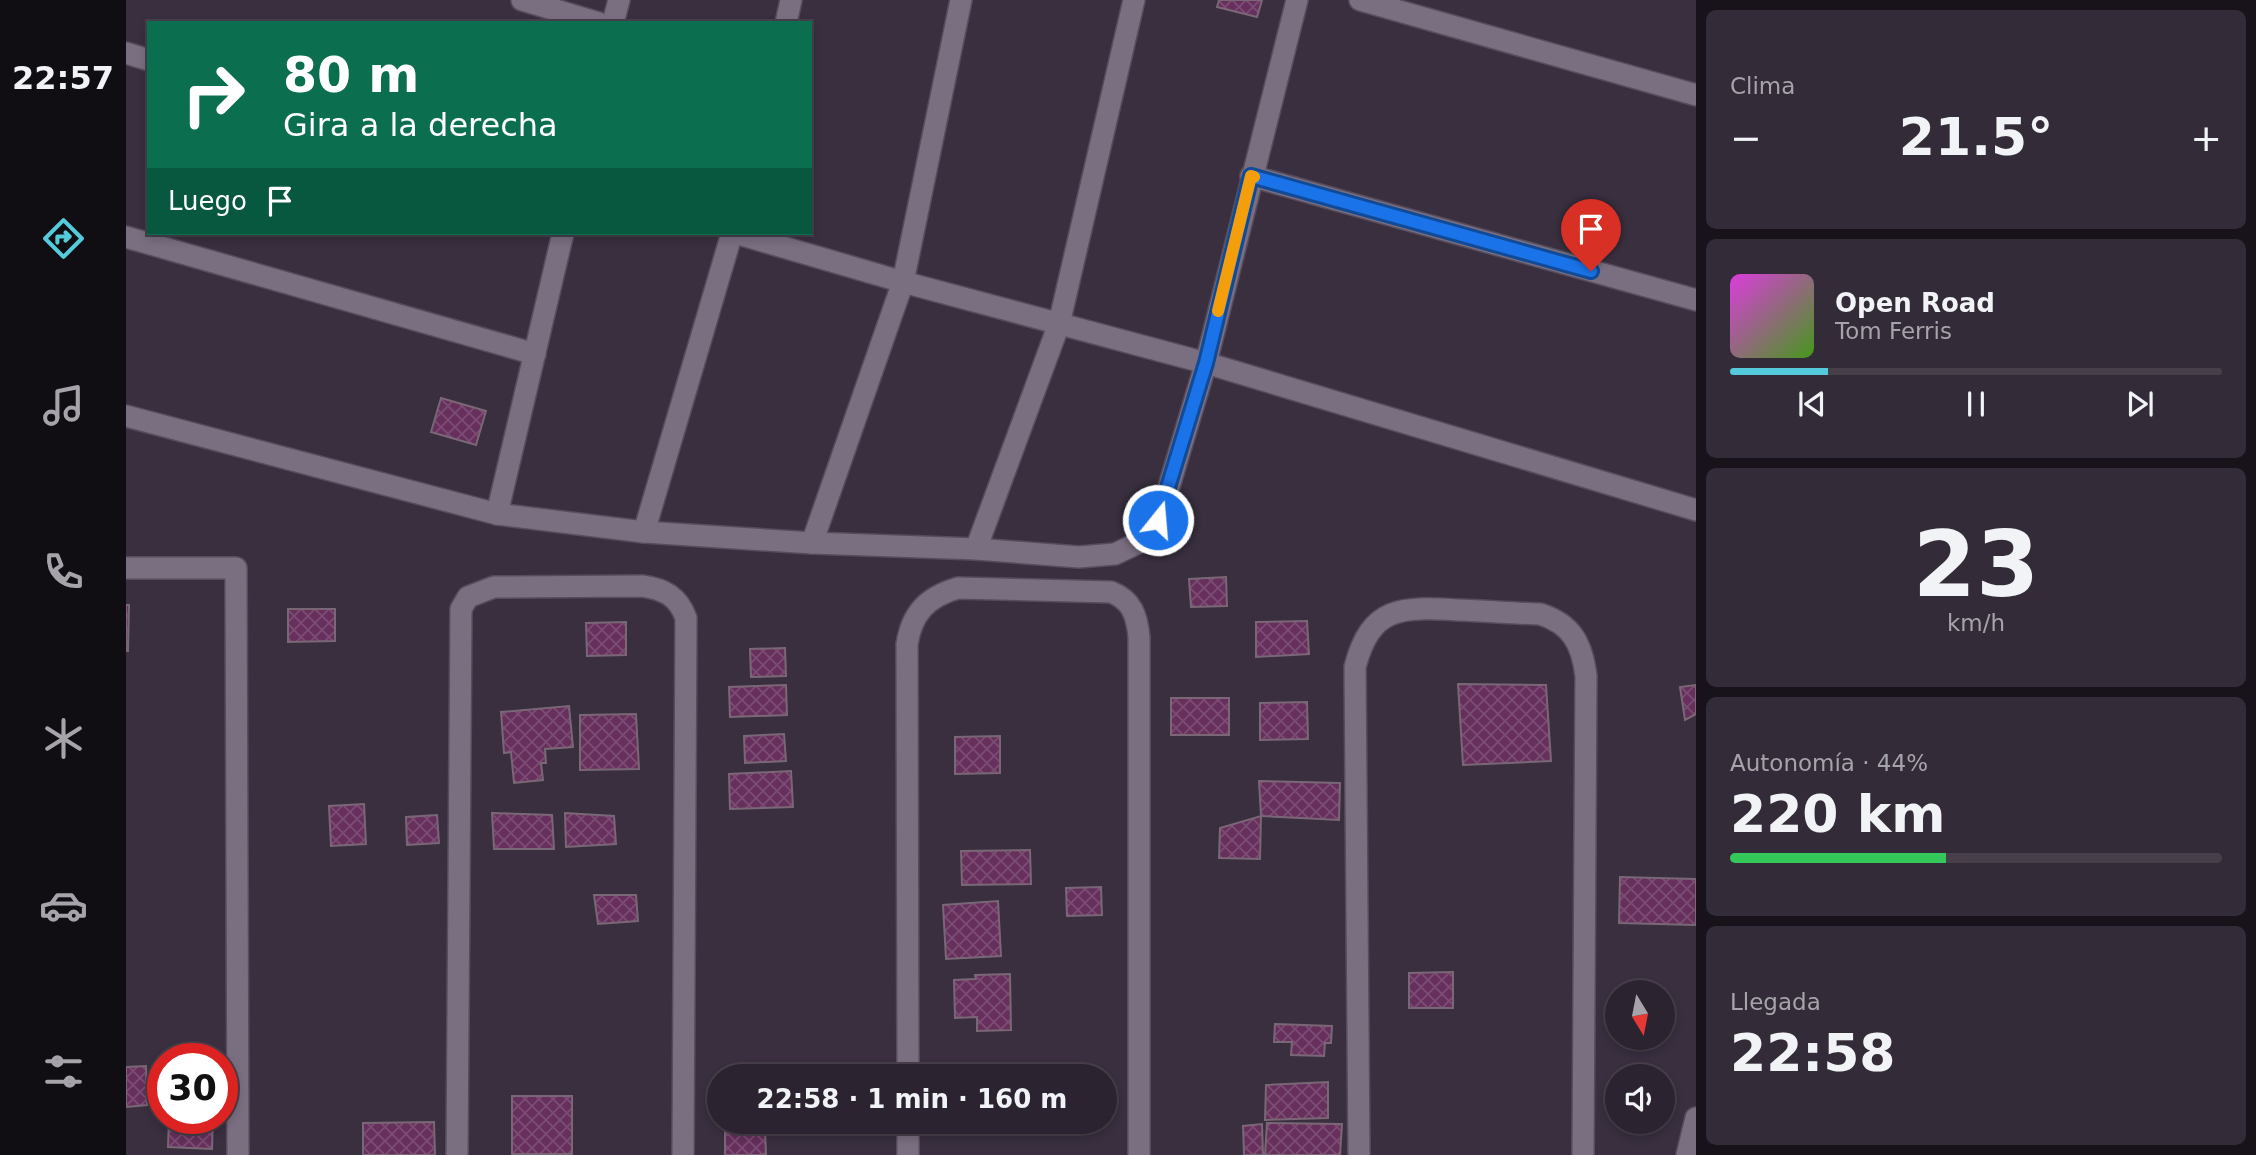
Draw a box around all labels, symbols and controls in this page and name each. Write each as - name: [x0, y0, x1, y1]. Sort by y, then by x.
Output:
- text: 80 m: [283, 47, 419, 104]
- icon: right: [168, 49, 259, 140]
- text: 22:57: [12, 59, 114, 97]
- text: Clima: [1730, 73, 1795, 99]
- text: Gira a la derecha: [283, 106, 558, 144]
- text: 21.5°: [1899, 107, 2053, 167]
- text: −: [1730, 116, 1762, 160]
- text: +: [2190, 116, 2222, 160]
- icon: arrive: [261, 182, 299, 220]
- text: Luego: [168, 186, 247, 216]
- pin: [1561, 199, 1621, 271]
- icon: arrive: [1572, 210, 1610, 248]
- icon: directions: [39, 214, 88, 263]
- text: Open Road: [1835, 288, 1995, 318]
- text: Tom Ferris: [1835, 318, 1952, 344]
- icon: music: [39, 381, 88, 430]
- icon: previous: [1793, 385, 1831, 423]
- icon: pause: [1957, 385, 1995, 423]
- icon: next: [2121, 385, 2159, 423]
- position arrow: [1121, 483, 1195, 557]
- text: 23: [1913, 512, 2039, 617]
- icon: phone: [39, 547, 88, 596]
- text: km/h: [1947, 610, 2005, 636]
- icon: climate: [39, 714, 88, 763]
- text: Autonomía · 44%: [1730, 750, 1928, 776]
- text: 220 km: [1730, 784, 1945, 844]
- icon: car: [39, 881, 88, 930]
- north arrow: [1605, 980, 1675, 1050]
- map controls: [1605, 980, 1675, 1134]
- text: Llegada: [1730, 989, 1821, 1015]
- text: 22:58: [1730, 1023, 1896, 1083]
- speed limit sign: 30: [147, 1043, 238, 1134]
- icon: filters: [39, 1047, 88, 1096]
- button: sound: [1605, 1064, 1675, 1134]
- text: 22:58 · 1 min · 160 m: [757, 1084, 1067, 1114]

